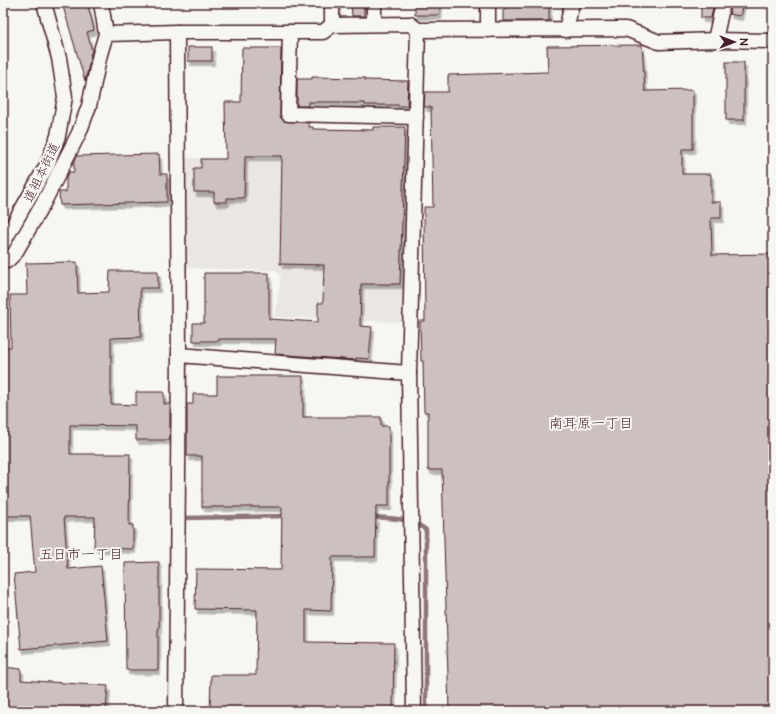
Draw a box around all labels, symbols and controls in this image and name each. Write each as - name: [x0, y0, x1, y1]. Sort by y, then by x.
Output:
- north arrow: [714, 22, 754, 62]
- text: N: [736, 39, 751, 46]
- street label: 道祖本街道: [20, 139, 64, 206]
- district label: 南耳原一丁目: [549, 414, 633, 434]
- district label: 五日市一丁目: [39, 545, 123, 565]

